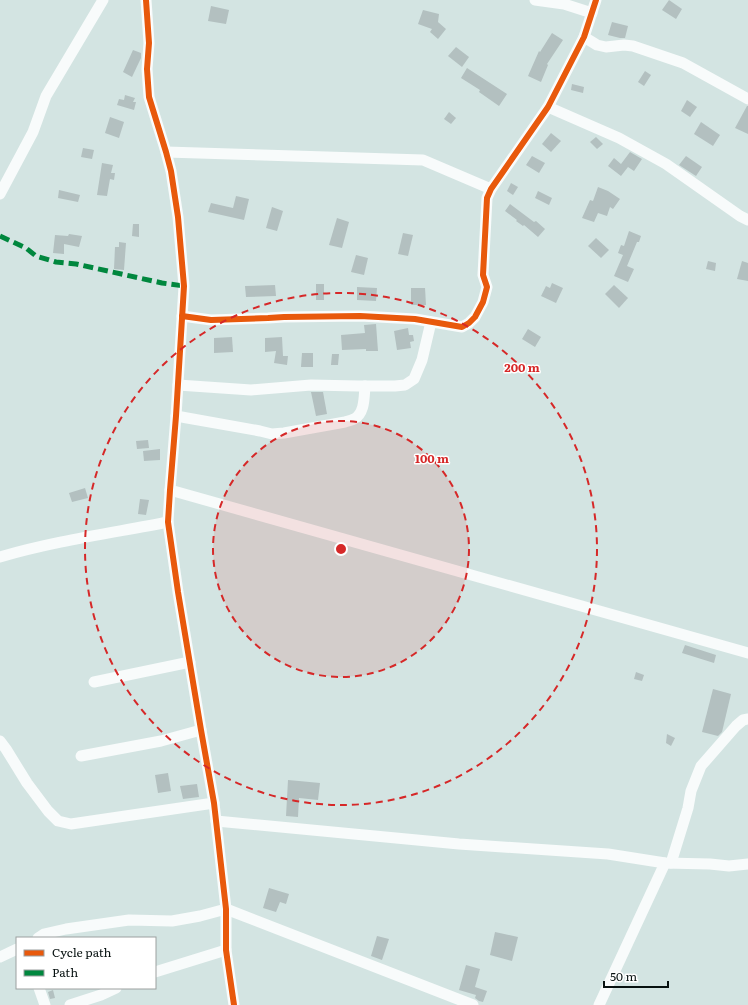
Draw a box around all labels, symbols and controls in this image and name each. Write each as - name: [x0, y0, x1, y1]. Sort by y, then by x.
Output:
- text: 200 m: [504, 358, 540, 376]
- text: 100 m: [415, 449, 449, 467]
- centre of rings: [334, 542, 348, 556]
- legend: [16, 937, 156, 989]
- text: Cycle path: [52, 943, 112, 961]
- text: Path: [52, 963, 78, 981]
- scale bar: [604, 963, 668, 989]
- text: 50 m: [610, 967, 637, 985]

